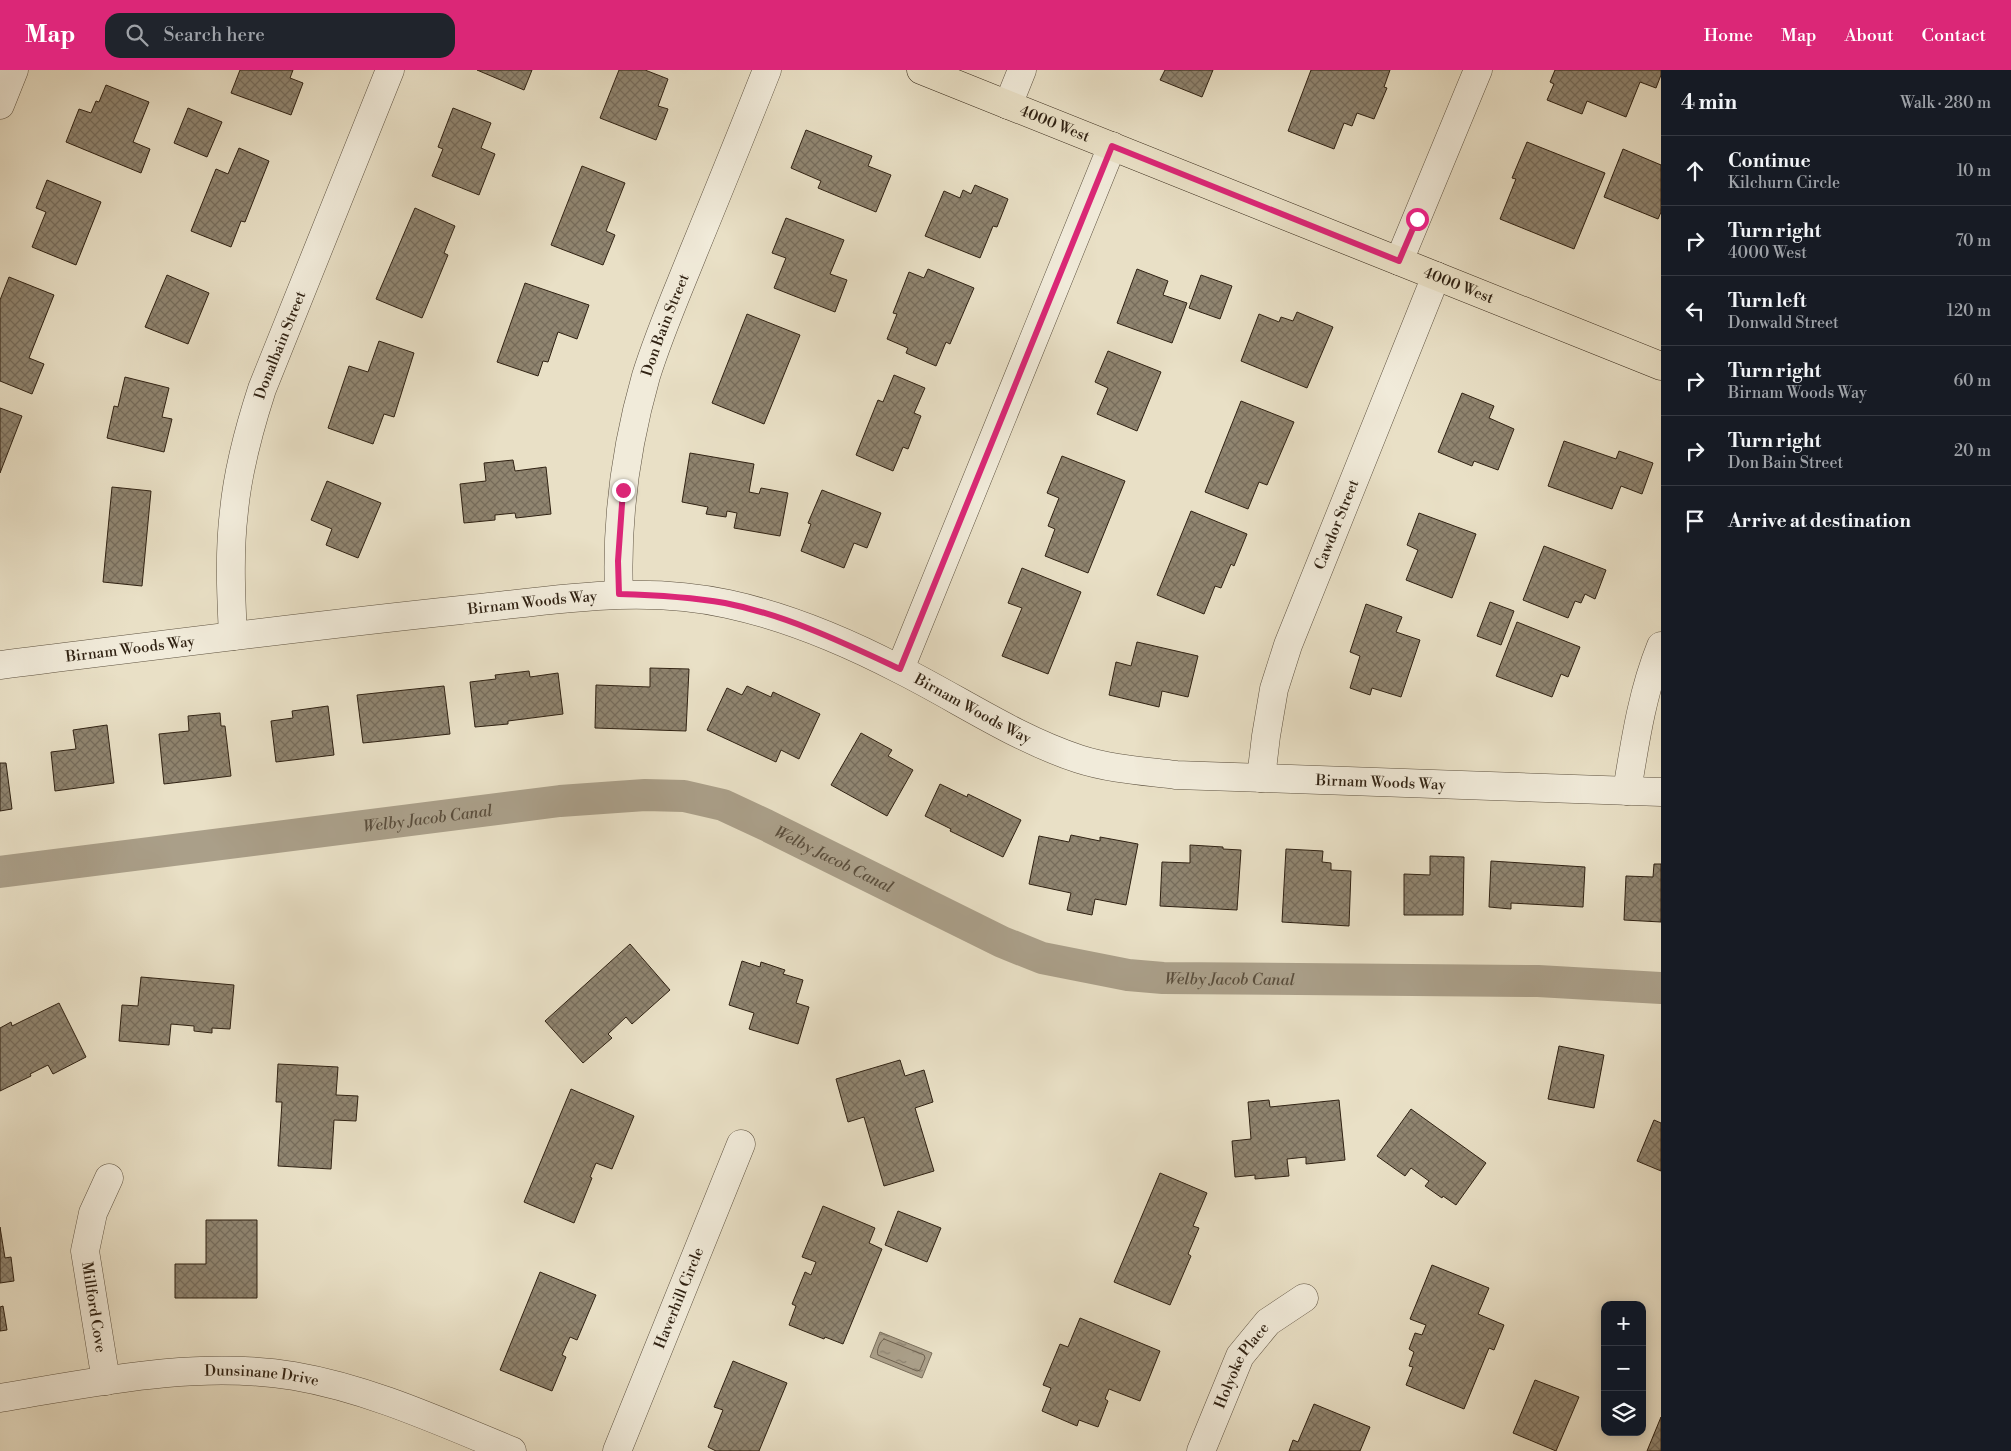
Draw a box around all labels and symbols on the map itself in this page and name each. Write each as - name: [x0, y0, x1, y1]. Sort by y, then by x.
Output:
- street label: 4000 West: [1017, 101, 1093, 147]
- route start: [1406, 208, 1429, 231]
- street label: 4000 West: [1420, 263, 1497, 308]
- street label: Don Bain Street: [638, 270, 694, 379]
- street label: Donalbain Street: [250, 288, 311, 402]
- street label: Cawdor Street: [1310, 476, 1364, 573]
- route end: [612, 479, 635, 502]
- street label: Birnam Woods Way: [466, 587, 598, 619]
- street label: Birnam Woods Way: [63, 632, 197, 667]
- street label: Birnam Woods Way: [910, 669, 1035, 749]
- street label: Birnam Woods Way: [1314, 771, 1447, 794]
- water label: Welby Jacob Canal: [362, 801, 494, 837]
- water label: Welby Jacob Canal: [771, 822, 897, 898]
- water label: Welby Jacob Canal: [1164, 969, 1296, 990]
- street label: Haverhill Circle: [650, 1245, 708, 1352]
- street label: Millford Cove: [77, 1260, 110, 1354]
- street label: Holyoke Place: [1210, 1319, 1273, 1411]
- street label: Dunsinane Drive: [204, 1361, 321, 1391]

